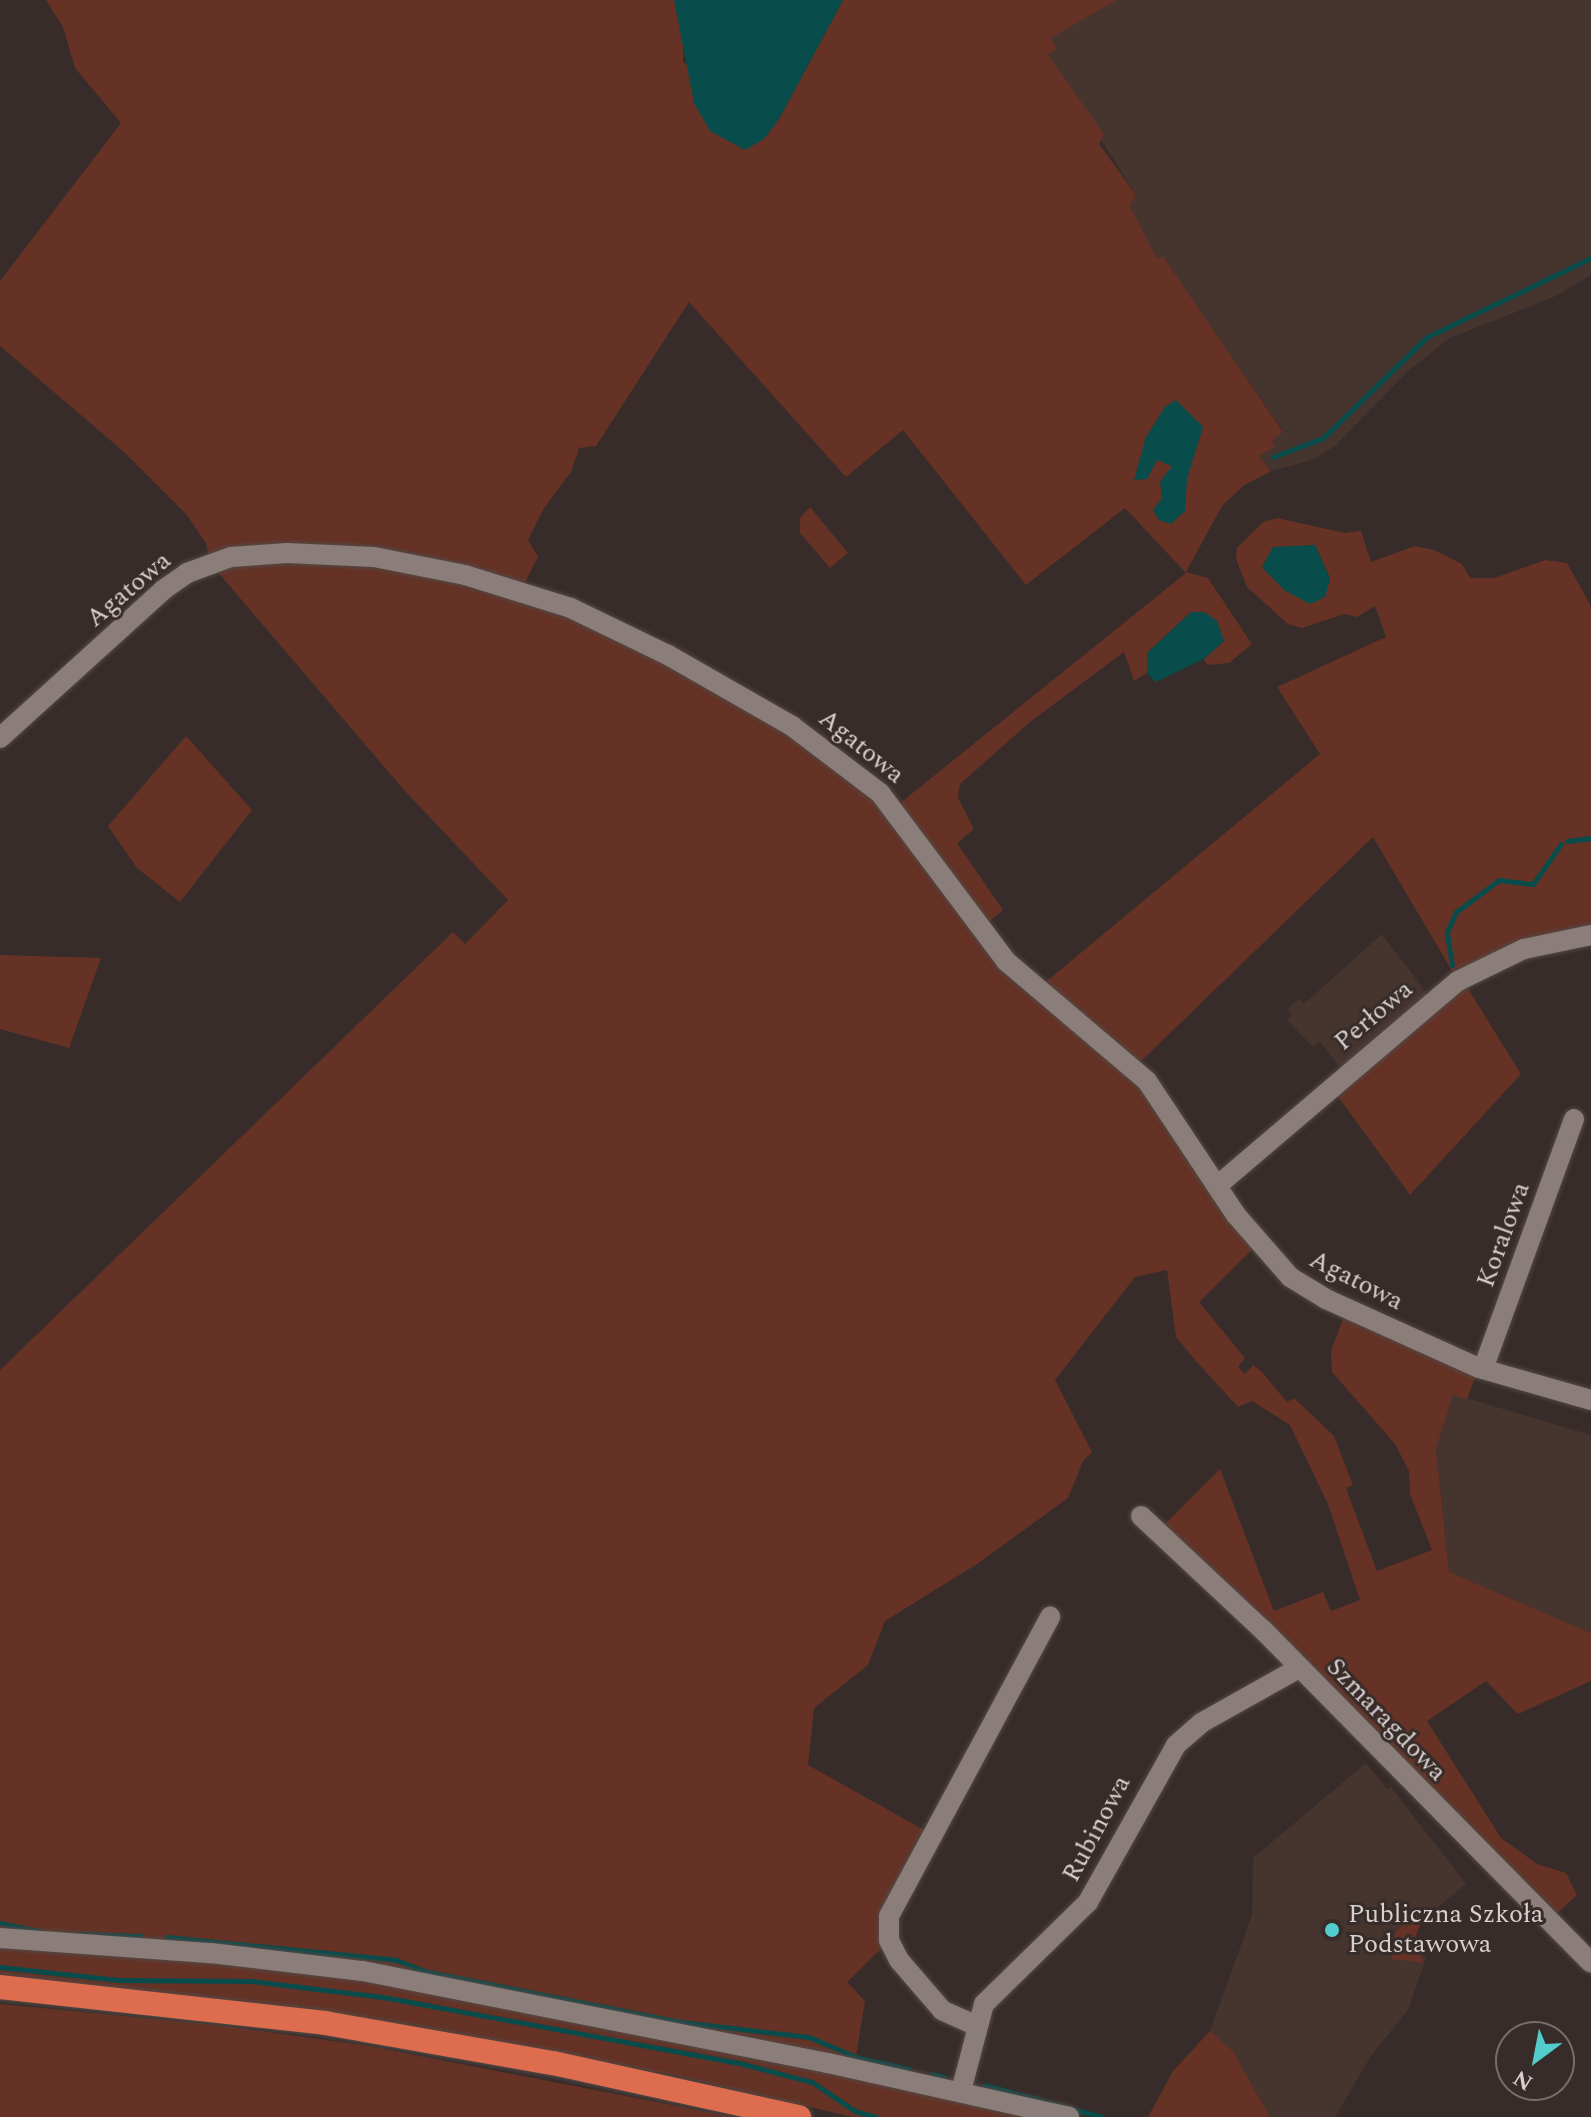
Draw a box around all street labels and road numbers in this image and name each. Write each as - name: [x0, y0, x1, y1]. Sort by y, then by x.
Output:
- street label: Agatowa: [80, 546, 178, 634]
- street label: Agatowa: [812, 703, 910, 791]
- street label: Perłowa: [1328, 974, 1420, 1058]
- street label: Koralowa: [1471, 1178, 1537, 1292]
- street label: Agatowa: [1304, 1244, 1408, 1318]
- street label: Szmaragdowa: [1319, 1652, 1453, 1788]
- street label: Rubinowa: [1056, 1770, 1138, 1888]

